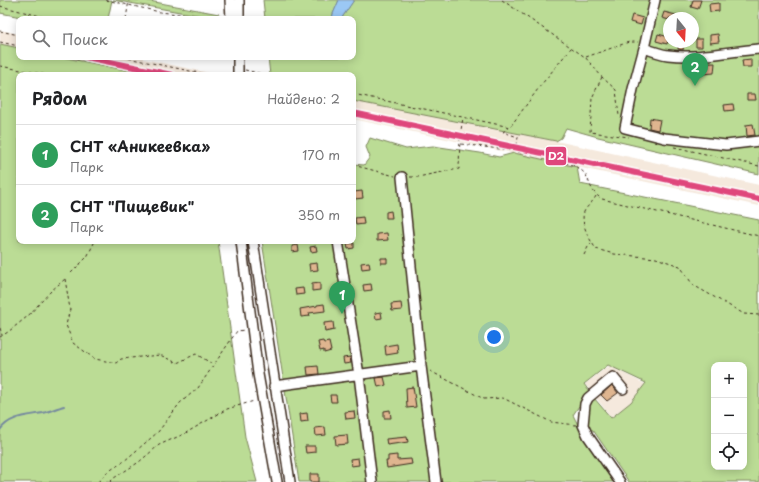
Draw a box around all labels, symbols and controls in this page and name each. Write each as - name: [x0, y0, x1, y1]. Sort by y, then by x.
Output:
- north arrow: [663, 12, 699, 48]
- search box: [16, 16, 356, 60]
- icon: search: [30, 27, 52, 49]
- text: Поиск: [62, 27, 108, 50]
- pin: 2: [682, 53, 708, 86]
- text: Рядом: [32, 85, 87, 111]
- text: Найдено: 2: [267, 89, 340, 108]
- text: СНТ «Аникеевка»: [70, 134, 210, 157]
- text: 1: [42, 145, 48, 164]
- text: 170 m: [302, 145, 340, 164]
- line badge: D2: [545, 146, 567, 166]
- text: D2: [548, 147, 564, 164]
- text: Парк: [70, 157, 104, 176]
- text: СНТ "Пищевик": [70, 194, 194, 217]
- text: 2: [40, 205, 50, 224]
- text: 350 m: [298, 205, 340, 224]
- text: Парк: [70, 217, 104, 236]
- pin: 1: [329, 281, 355, 314]
- your location: [484, 327, 504, 347]
- map controls: [711, 362, 747, 470]
- button: +: [711, 362, 747, 398]
- button: −: [711, 398, 747, 434]
- button: locate: [711, 434, 747, 470]

